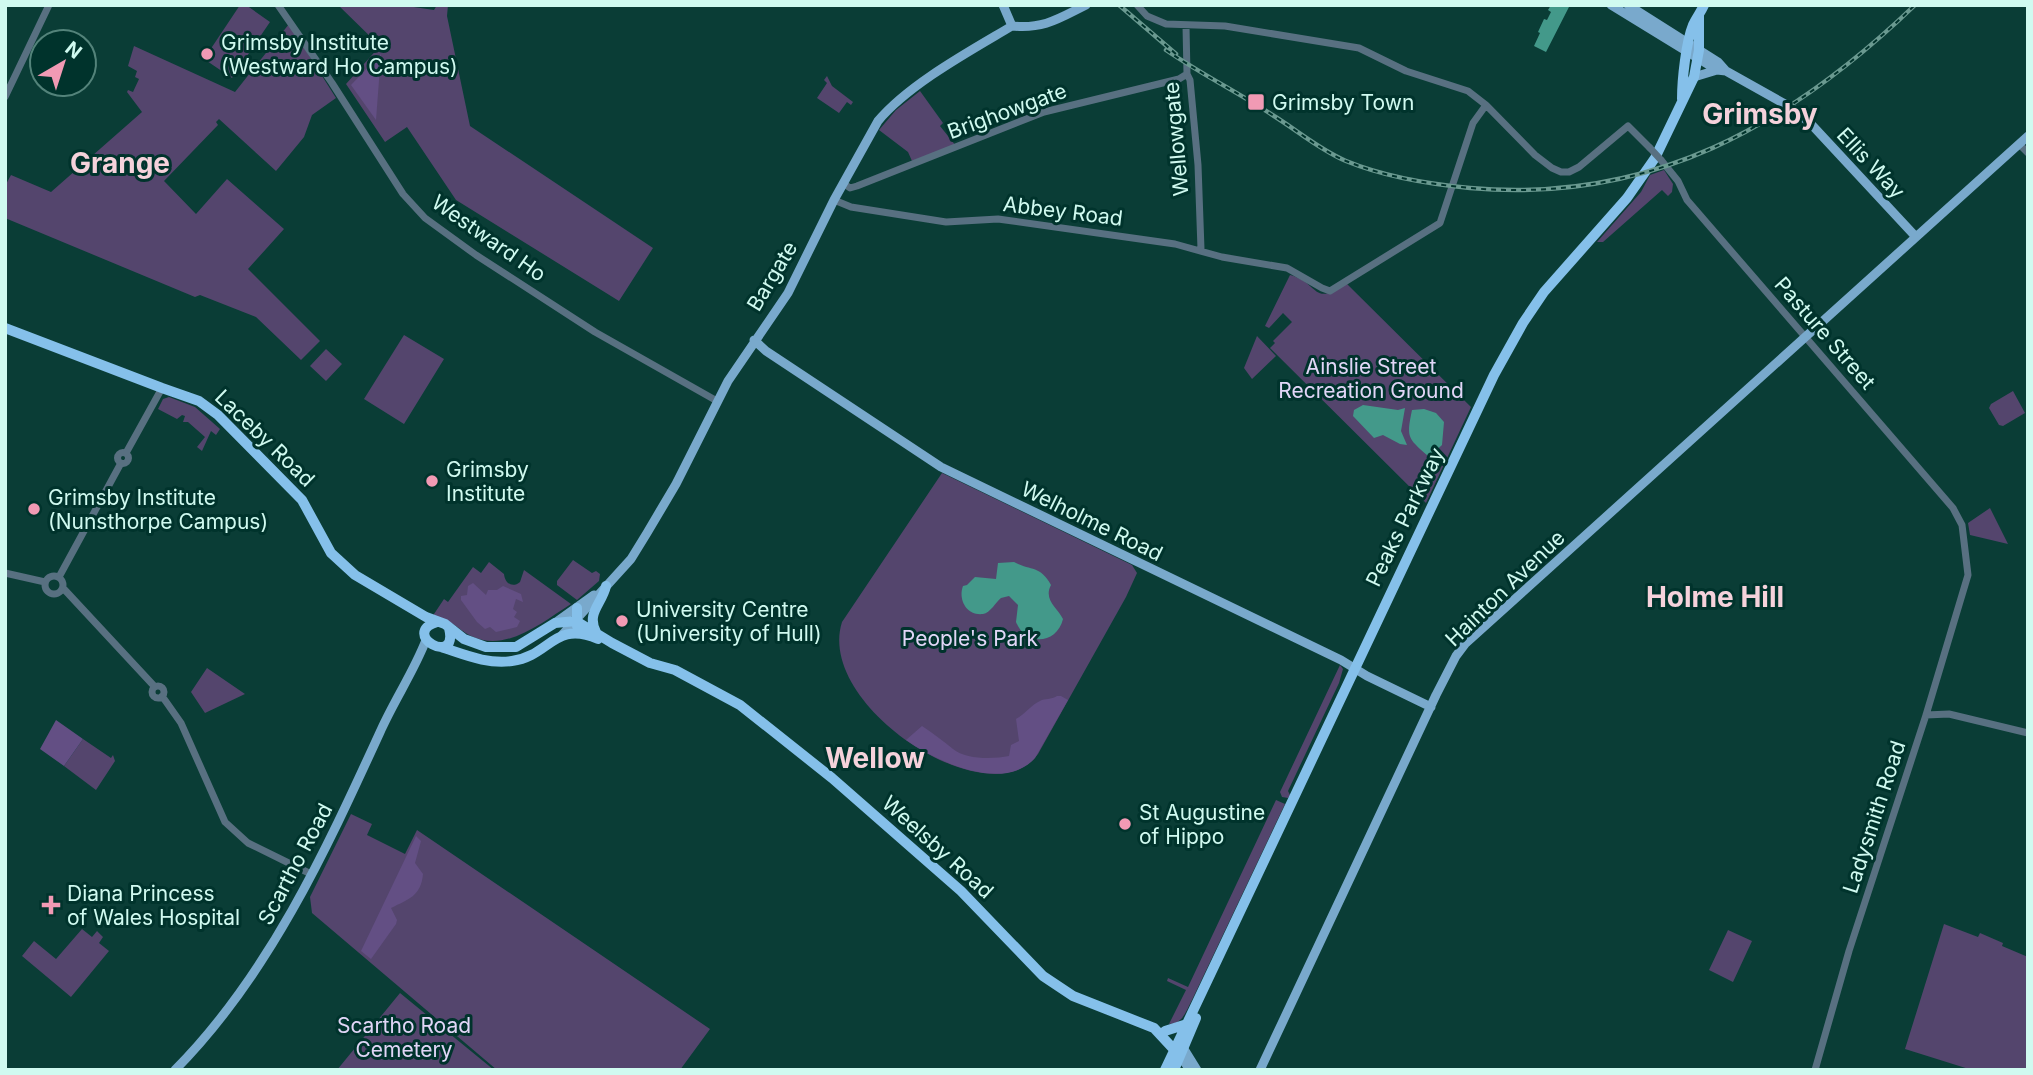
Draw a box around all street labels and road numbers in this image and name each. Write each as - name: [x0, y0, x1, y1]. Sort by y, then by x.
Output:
- street label: Brighowgate: [944, 78, 1070, 144]
- street label: Wellowgate: [1159, 81, 1193, 197]
- street label: Ellis Way: [1832, 122, 1910, 204]
- street label: Westward Ho: [427, 189, 551, 287]
- street label: Abbey Road: [1002, 191, 1124, 231]
- street label: Bargate: [742, 237, 802, 315]
- street label: Pasture Street: [1769, 272, 1881, 394]
- street label: Laceby Road: [210, 384, 320, 492]
- street label: Peaks Parkway: [1361, 443, 1450, 591]
- street label: Welholme Road: [1017, 476, 1167, 566]
- street label: Hainton Avenue: [1440, 525, 1570, 651]
- street label: Ladysmith Road: [1838, 738, 1910, 896]
- street label: Weelsby Road: [877, 791, 999, 903]
- street label: Scartho Road: [252, 799, 338, 929]

